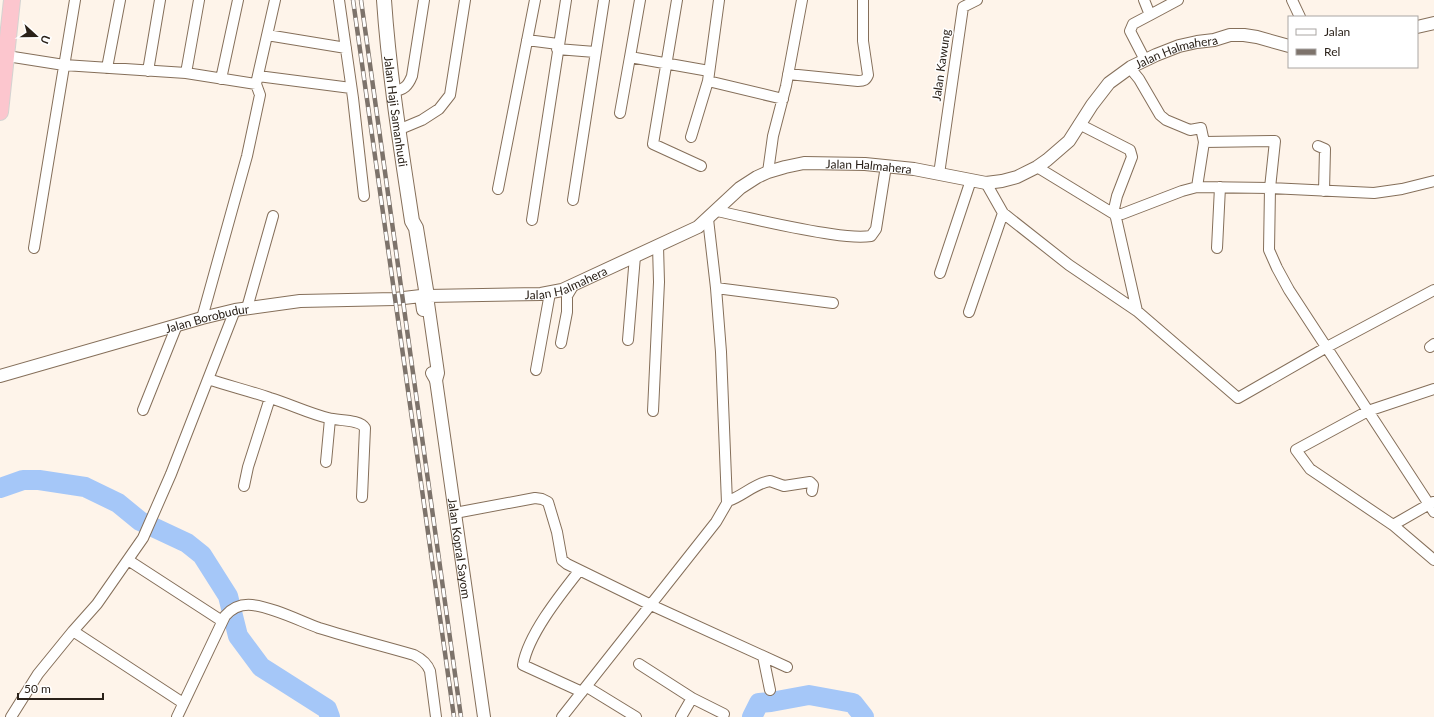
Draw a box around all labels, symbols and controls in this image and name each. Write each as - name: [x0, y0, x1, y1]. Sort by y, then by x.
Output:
- north arrow: [16, 16, 56, 56]
- legend: [1288, 16, 1418, 68]
- text: Jalan: [1324, 24, 1350, 39]
- street label: Jalan Kawung: [929, 28, 953, 102]
- street label: Jalan Halmahera: [1132, 32, 1220, 72]
- text: U: [38, 34, 53, 46]
- text: Rel: [1324, 44, 1340, 59]
- street label: Jalan Haji Samanhudi: [382, 55, 411, 168]
- street label: Jalan Halmahera: [826, 156, 913, 176]
- street label: Jalan Halmahera: [525, 263, 609, 302]
- street label: Jalan Borobudur: [163, 301, 250, 336]
- street label: Jalan Kopral Sayom: [445, 497, 475, 600]
- scale bar: [18, 675, 103, 701]
- text: 50 m: [24, 681, 51, 696]

